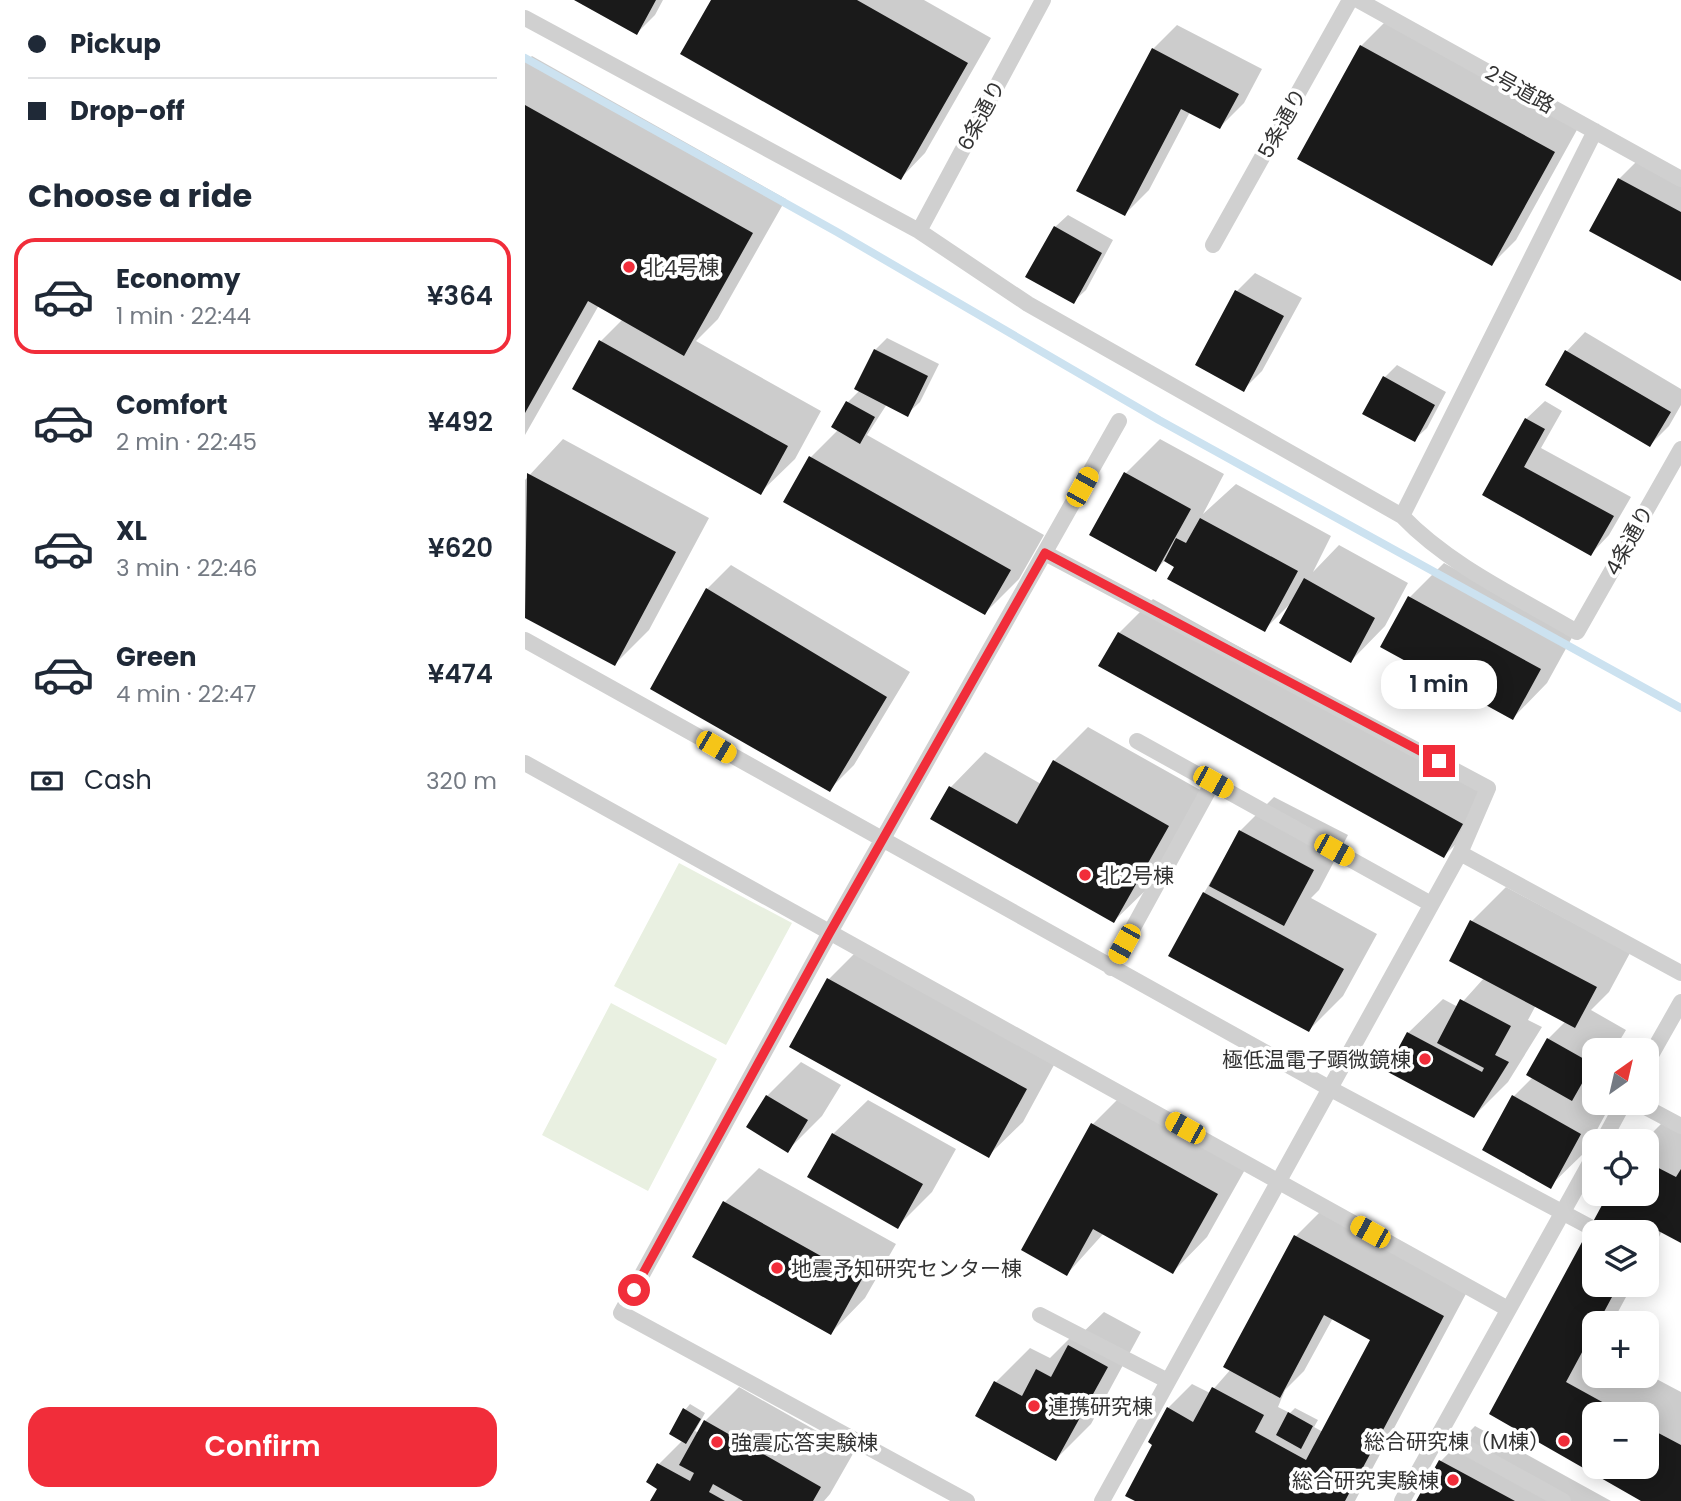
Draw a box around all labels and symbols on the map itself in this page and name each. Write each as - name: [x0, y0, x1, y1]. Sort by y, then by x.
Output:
- street label: 2号道路: [1480, 58, 1560, 120]
- street label: 6条通り: [950, 74, 1012, 156]
- street label: 5条通り: [1251, 83, 1313, 163]
- place label: 北4号棟: [643, 253, 719, 282]
- marker: 北4号棟: [621, 259, 637, 275]
- car: [1063, 464, 1102, 510]
- street label: 4条通り: [1598, 500, 1660, 580]
- callout: 1 min: [1381, 660, 1497, 708]
- car: [693, 727, 740, 767]
- route end: [1423, 745, 1455, 777]
- car: [1190, 763, 1237, 801]
- car: [1311, 831, 1358, 869]
- place label: 北2号棟: [1099, 861, 1174, 890]
- marker: 北2号棟: [1077, 867, 1093, 883]
- car: [1105, 921, 1144, 967]
- north arrow: [1582, 1038, 1659, 1115]
- place label: 極低温電子顕微鏡棟: [1222, 1045, 1411, 1074]
- marker: 極低温電子顕微鏡棟: [1417, 1051, 1433, 1067]
- car: [1162, 1109, 1209, 1147]
- car: [1347, 1213, 1394, 1251]
- place label: 地震予知研究センター棟: [791, 1254, 1022, 1283]
- marker: 地震予知研究センター棟: [769, 1260, 785, 1276]
- route start: [618, 1274, 650, 1306]
- place label: 連携研究棟: [1048, 1392, 1153, 1421]
- marker: 連携研究棟: [1026, 1398, 1042, 1414]
- place label: 総合研究棟（M棟）: [1364, 1427, 1550, 1456]
- place label: 強震応答実験棟: [731, 1428, 878, 1457]
- marker: 総合研究棟（M棟）: [1556, 1433, 1572, 1449]
- marker: 強震応答実験棟: [709, 1434, 725, 1450]
- place label: 総合研究実験棟: [1292, 1466, 1439, 1495]
- marker: 総合研究実験棟: [1445, 1472, 1461, 1488]

